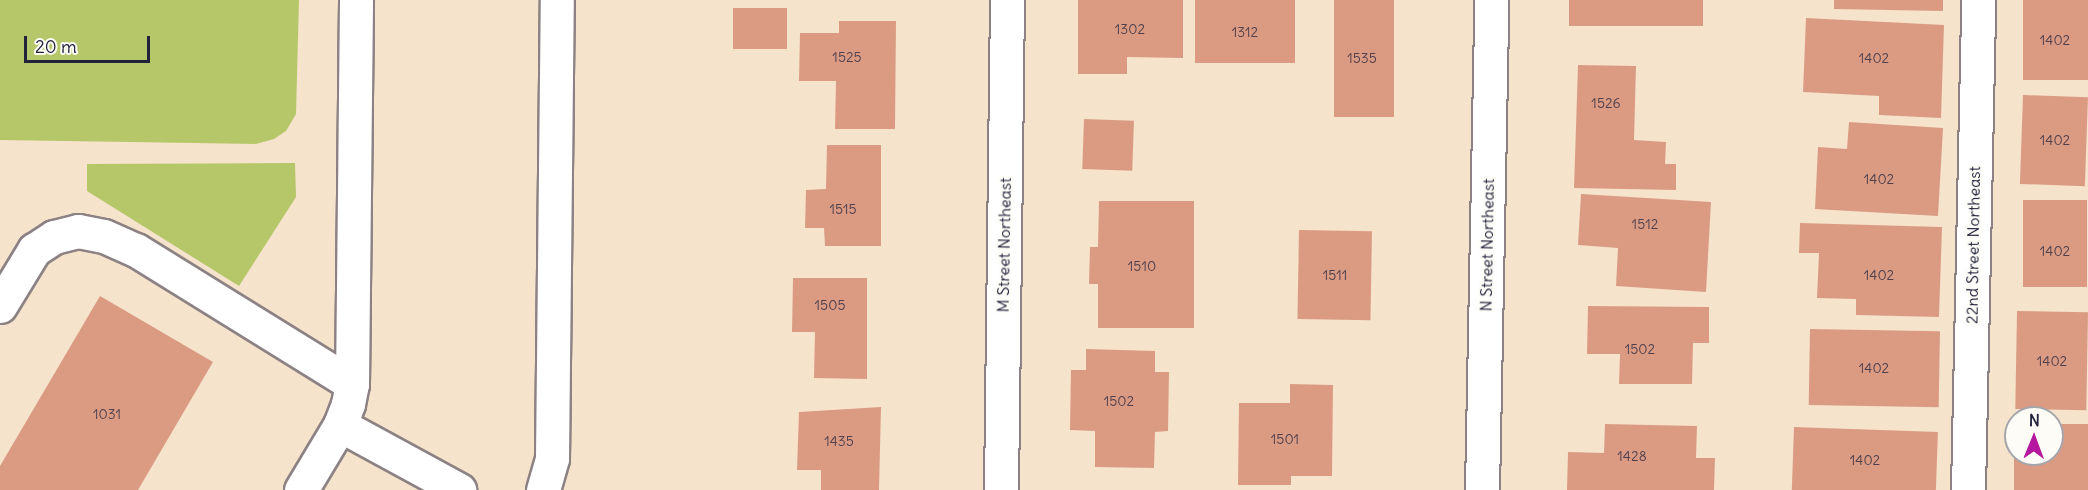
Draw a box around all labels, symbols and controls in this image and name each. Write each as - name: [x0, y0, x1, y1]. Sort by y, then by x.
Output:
- house number: 1302: [1115, 21, 1145, 37]
- scale bar: [27, 24, 153, 62]
- house number: 1312: [1232, 24, 1258, 40]
- house number: 1402: [2040, 32, 2070, 48]
- text: 20 m: [35, 35, 77, 58]
- house number: 1525: [832, 49, 862, 65]
- house number: 1535: [1347, 50, 1377, 66]
- house number: 1402: [1859, 50, 1889, 66]
- house number: 1526: [1591, 95, 1621, 111]
- house number: 1402: [2040, 132, 2070, 148]
- street label: 22nd Street Northeast: [1962, 166, 1984, 324]
- house number: 1402: [1864, 171, 1894, 187]
- street label: M Street Northeast: [993, 177, 1015, 313]
- street label: N Street Northeast: [1476, 178, 1498, 312]
- house number: 1515: [829, 201, 857, 217]
- house number: 1512: [1632, 216, 1658, 232]
- house number: 1402: [2040, 243, 2070, 259]
- house number: 1510: [1128, 258, 1156, 274]
- house number: 1511: [1323, 267, 1347, 283]
- house number: 1402: [1864, 267, 1894, 283]
- house number: 1505: [815, 297, 845, 313]
- house number: 1502: [1625, 341, 1655, 357]
- house number: 1402: [2037, 353, 2067, 369]
- house number: 1402: [1859, 360, 1889, 376]
- house number: 1502: [1104, 393, 1134, 409]
- house number: 1031: [93, 406, 121, 422]
- north arrow: [2004, 406, 2064, 466]
- text: N: [2029, 410, 2040, 430]
- house number: 1501: [1271, 431, 1299, 447]
- house number: 1435: [824, 433, 854, 449]
- house number: 1428: [1617, 448, 1647, 464]
- house number: 1402: [1850, 452, 1880, 468]

